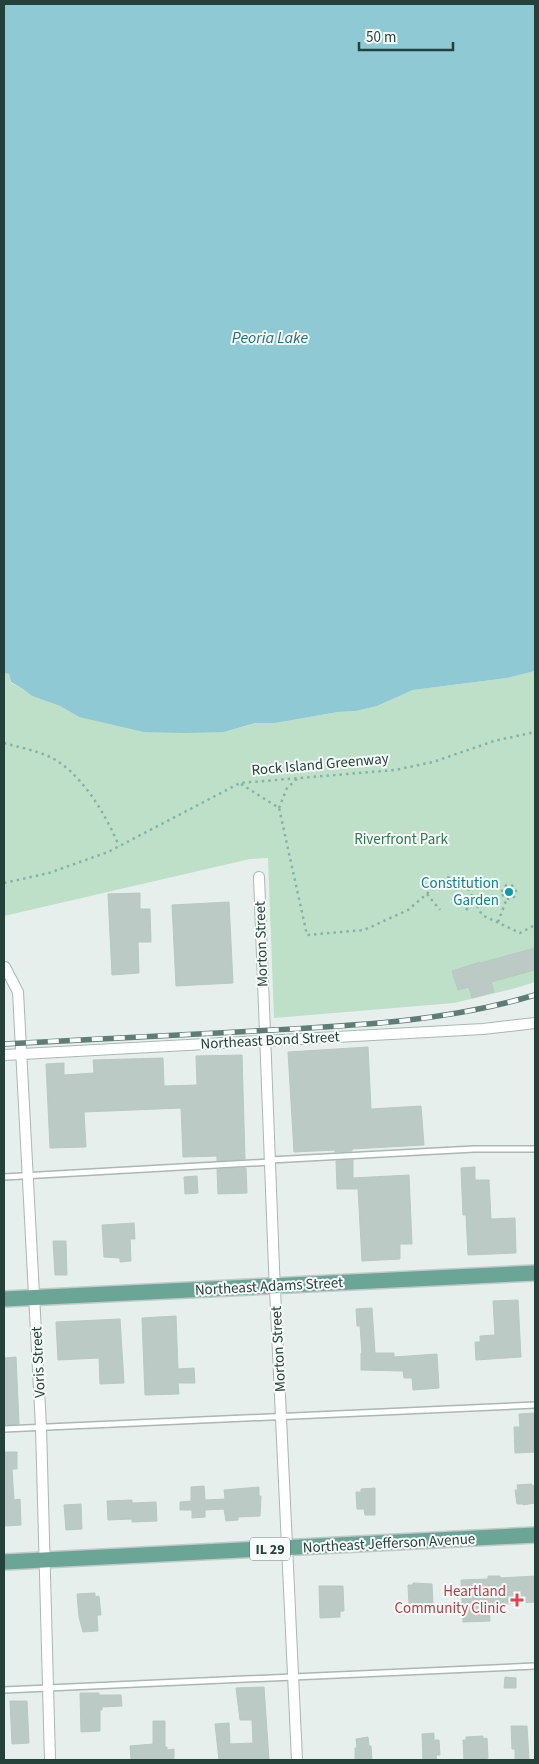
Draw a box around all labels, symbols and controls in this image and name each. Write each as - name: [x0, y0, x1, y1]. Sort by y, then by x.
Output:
- scale bar: [359, 20, 453, 52]
- text: 50 m: [366, 27, 396, 48]
- water label: Peoria Lake: [232, 327, 308, 349]
- street label: Rock Island Greenway: [251, 748, 389, 781]
- park label: Riverfront Park: [354, 829, 448, 850]
- place label: Constitution Garden: [421, 873, 499, 911]
- marker: Constitution Garden: [503, 886, 515, 898]
- street label: Morton Street: [250, 901, 273, 987]
- street label: Northeast Bond Street: [200, 1026, 340, 1055]
- street label: Northeast Adams Street: [194, 1272, 344, 1301]
- street label: Morton Street: [266, 1305, 291, 1392]
- street label: Voris Street: [26, 1326, 51, 1398]
- street label: Northeast Jefferson Avenue: [302, 1528, 476, 1559]
- road number: IL 29: [250, 1538, 290, 1560]
- place label: Heartland Community Clinic: [394, 1581, 506, 1619]
- marker: Heartland Community Clinic: [510, 1593, 524, 1607]

